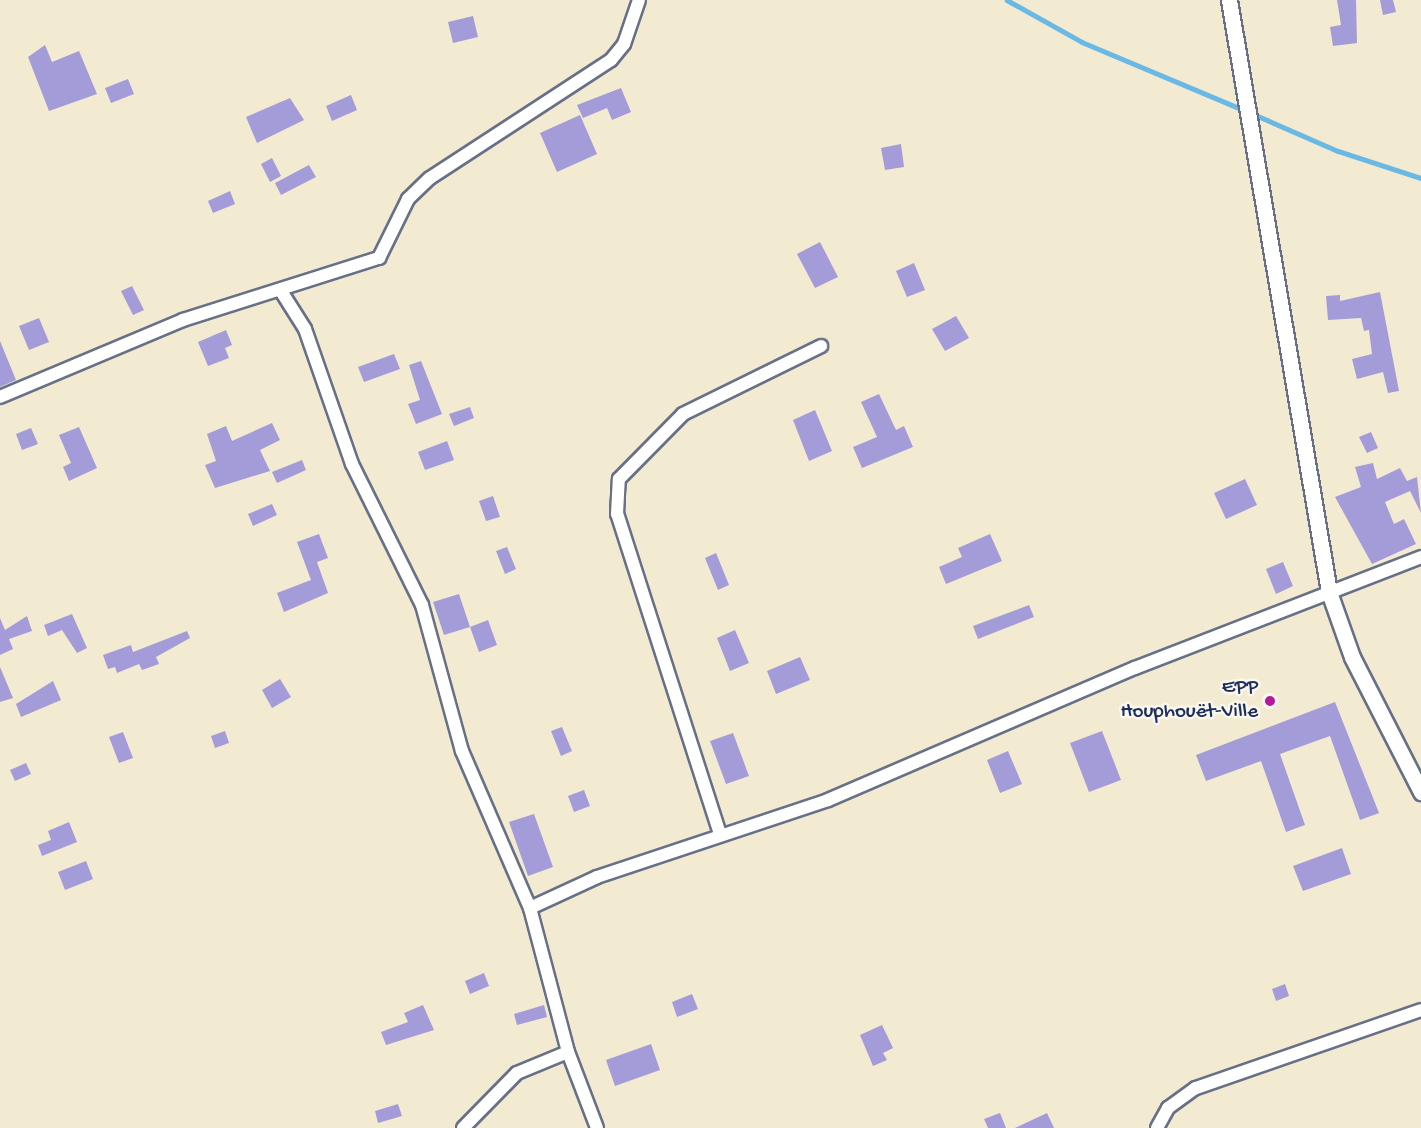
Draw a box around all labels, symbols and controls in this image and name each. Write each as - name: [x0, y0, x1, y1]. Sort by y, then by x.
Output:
- place label: EPP Houphouët-Ville: [1121, 676, 1258, 726]
- marker: EPP Houphouët-Ville: [1263, 694, 1277, 708]

